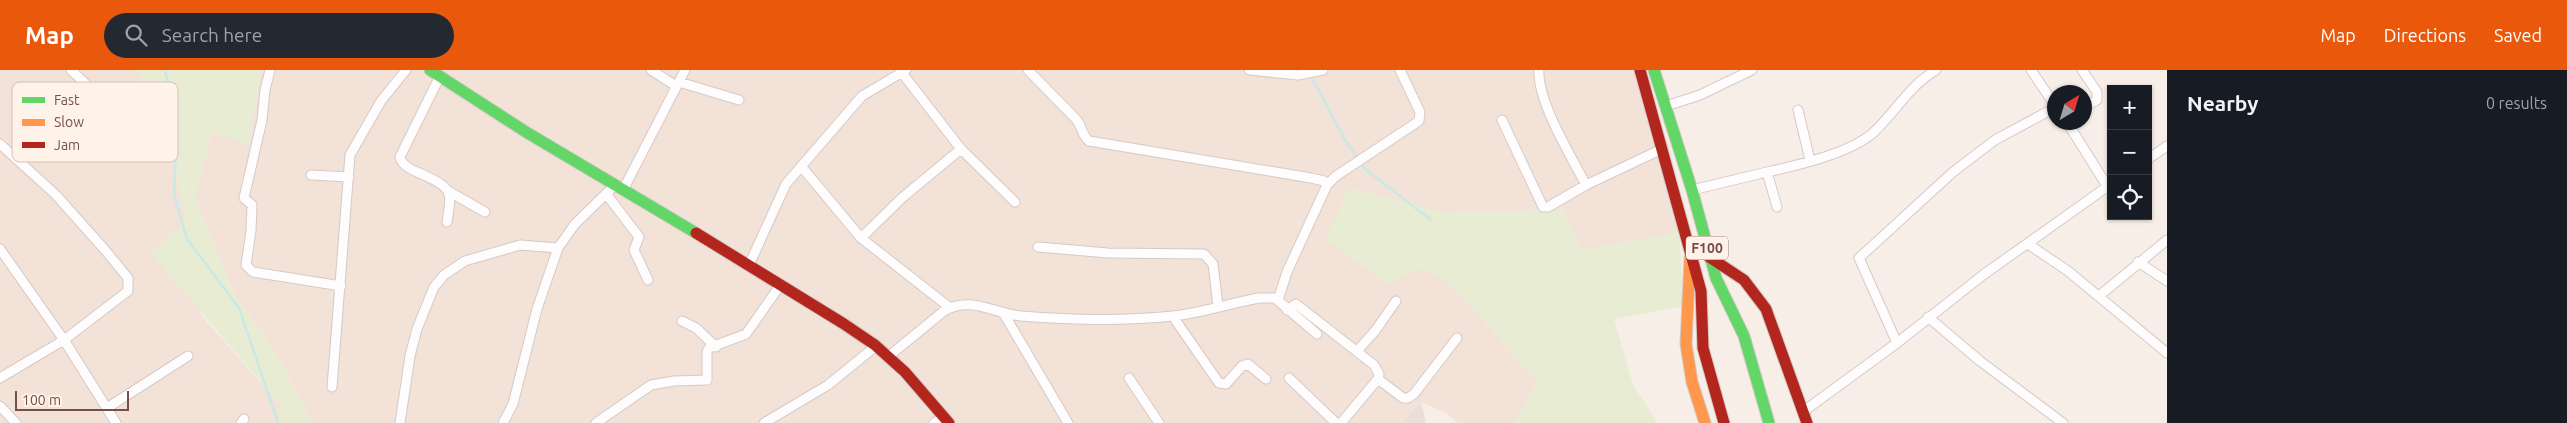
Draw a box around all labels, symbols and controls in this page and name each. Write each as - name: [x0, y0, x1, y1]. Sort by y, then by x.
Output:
- search box: [104, 13, 454, 58]
- icon: search: [122, 21, 150, 49]
- text: Map: [25, 22, 74, 49]
- text: Search here: [162, 24, 262, 46]
- text: Map: [2320, 25, 2356, 45]
- text: Directions: [2384, 25, 2466, 45]
- text: Saved: [2494, 25, 2542, 45]
- legend: [12, 82, 178, 162]
- north arrow: [2047, 85, 2092, 130]
- map controls: [2107, 85, 2152, 220]
- button: +: [2107, 85, 2152, 130]
- text: Nearby: [2187, 91, 2258, 115]
- text: Fast: [54, 92, 80, 108]
- text: 0 results: [2486, 94, 2547, 112]
- text: Slow: [54, 114, 84, 130]
- button: −: [2107, 130, 2152, 175]
- text: Jam: [54, 137, 80, 153]
- button: locate: [2107, 175, 2152, 220]
- road number: F100: [1686, 237, 1728, 260]
- scale bar: [15, 388, 129, 411]
- text: 100 m: [22, 392, 61, 408]

